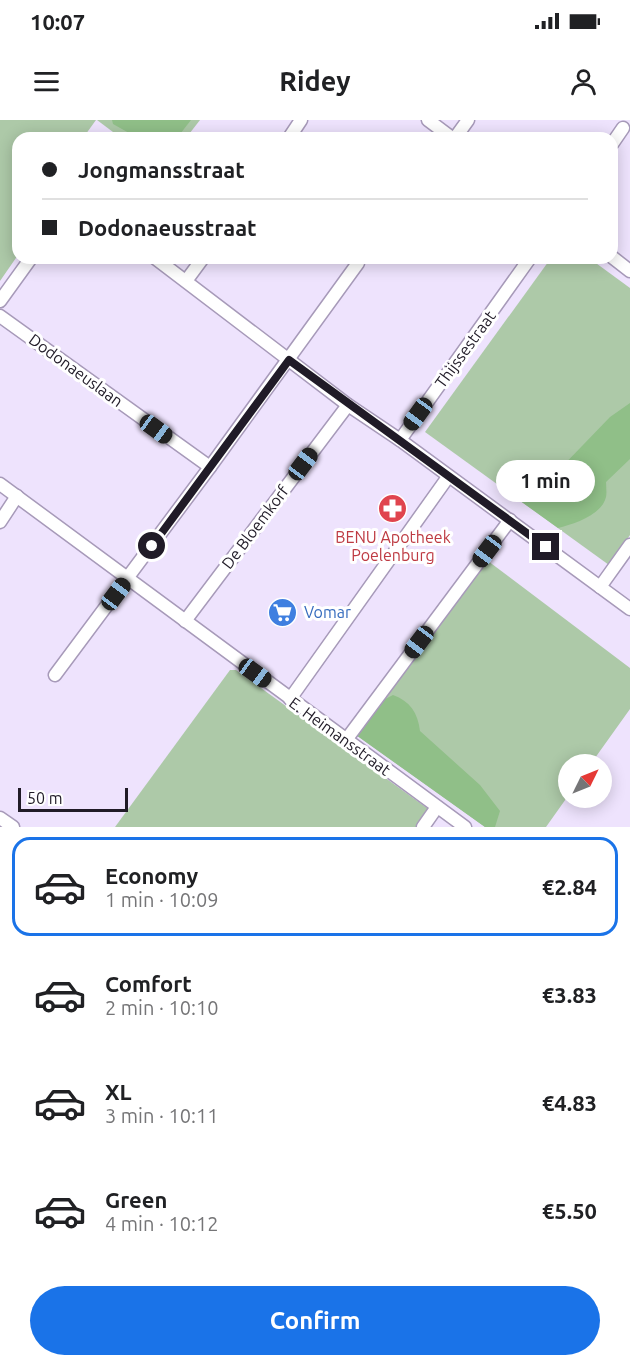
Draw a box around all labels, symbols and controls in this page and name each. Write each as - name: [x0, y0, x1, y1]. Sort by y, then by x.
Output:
- text: 10:07: [30, 9, 85, 34]
- icon: menu: [30, 65, 63, 98]
- icon: person: [567, 65, 600, 98]
- text: Ridey: [279, 66, 351, 96]
- text: Jongmansstraat: [78, 157, 245, 182]
- text: Dodonaeusstraat: [78, 215, 257, 240]
- street label: Thijssestraat: [431, 307, 499, 391]
- street label: Dodonaeuslaan: [26, 330, 126, 410]
- car: [400, 394, 436, 434]
- car: [136, 411, 176, 447]
- car: [285, 444, 321, 484]
- callout: 1 min: [496, 460, 596, 502]
- text: 1 min: [520, 469, 571, 492]
- street label: De Bloemkorf: [218, 481, 293, 572]
- pharmacy icon: BENU Apotheek Poelenburg: [377, 493, 409, 525]
- place label: BENU Apotheek Poelenburg: [335, 528, 451, 564]
- car: [469, 531, 505, 571]
- route start: [138, 532, 165, 559]
- route end: [532, 533, 559, 560]
- car: [98, 574, 134, 614]
- supermarket icon: Vomar: [267, 596, 299, 628]
- place label: Vomar: [304, 603, 351, 621]
- car: [401, 622, 437, 662]
- car: [235, 655, 275, 691]
- street label: E. Heimansstraat: [286, 693, 395, 779]
- north arrow: [558, 754, 612, 808]
- map controls: [558, 754, 612, 808]
- scale bar: [18, 785, 128, 812]
- text: 50 m: [27, 789, 63, 807]
- icon: car: [33, 860, 87, 914]
- text: Economy: [105, 863, 198, 888]
- text: €2.84: [542, 874, 597, 899]
- text: 1 min · 10:09: [105, 888, 219, 911]
- icon: car: [33, 968, 87, 1022]
- text: Comfort: [105, 971, 192, 996]
- text: €3.83: [542, 982, 597, 1007]
- text: 2 min · 10:10: [105, 996, 219, 1019]
- icon: car: [33, 1076, 87, 1130]
- text: XL: [105, 1079, 132, 1104]
- text: €4.83: [542, 1090, 597, 1115]
- text: 3 min · 10:11: [105, 1104, 219, 1127]
- icon: car: [33, 1184, 87, 1238]
- text: Green: [105, 1187, 167, 1212]
- text: €5.50: [542, 1198, 597, 1223]
- text: 4 min · 10:12: [105, 1212, 219, 1235]
- button: Confirm: [30, 1286, 600, 1355]

